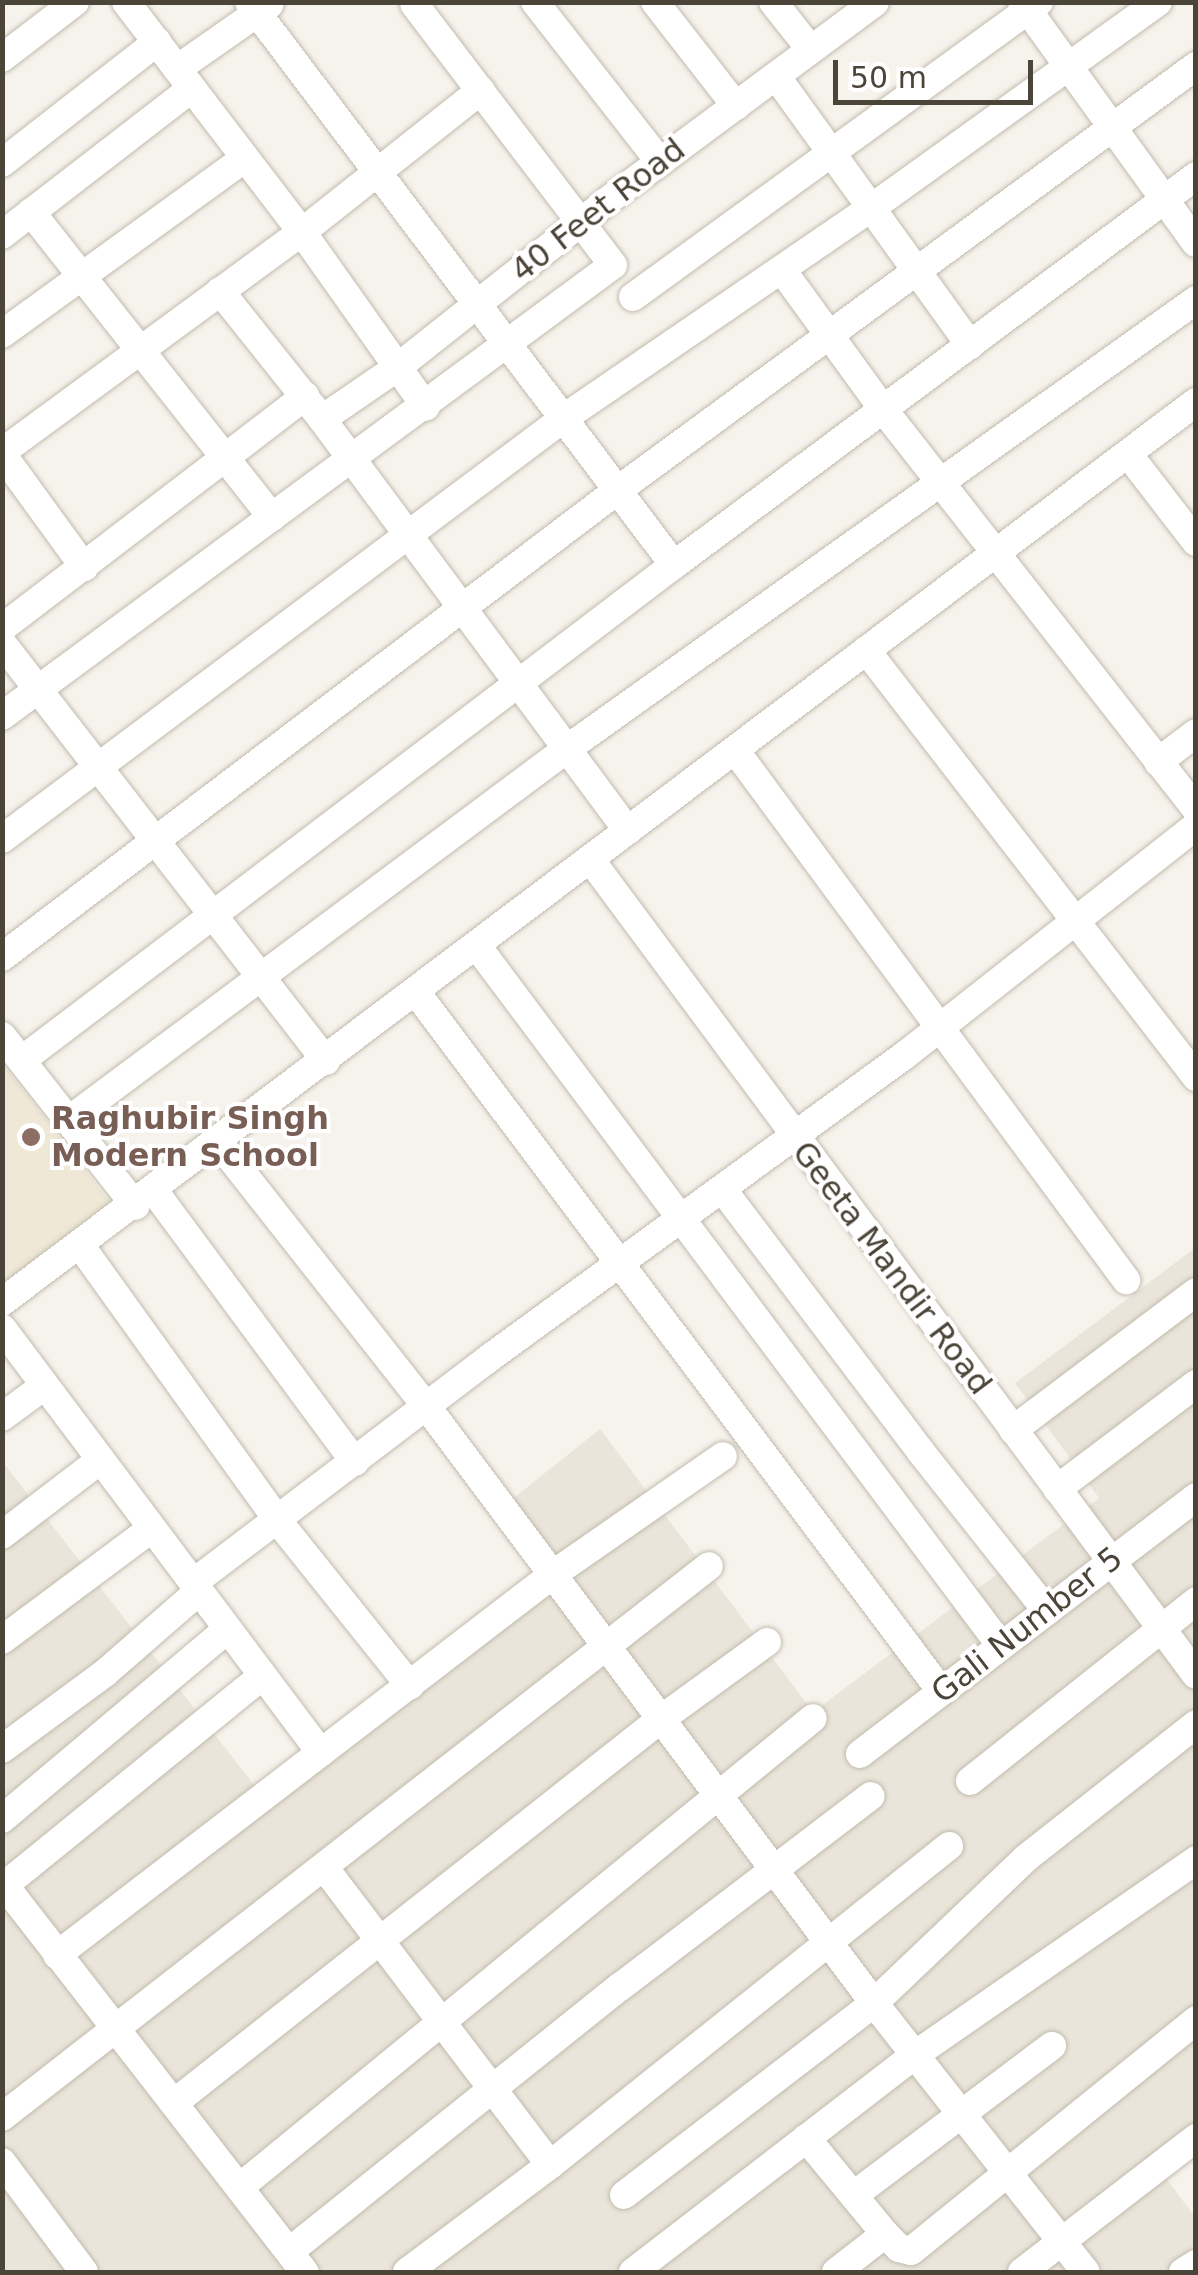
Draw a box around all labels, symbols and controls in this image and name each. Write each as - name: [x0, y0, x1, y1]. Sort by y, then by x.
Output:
- scale bar: [838, 40, 1038, 102]
- text: 50 m: [850, 60, 927, 95]
- street label: 40 Feet Road: [503, 130, 693, 290]
- place label: Raghubir Singh Modern School: [51, 1100, 329, 1175]
- marker: Raghubir Singh Modern School: [20, 1126, 42, 1148]
- street label: Geeta Mandir Road: [784, 1134, 1000, 1402]
- street label: Gali Number 5: [924, 1539, 1130, 1711]

